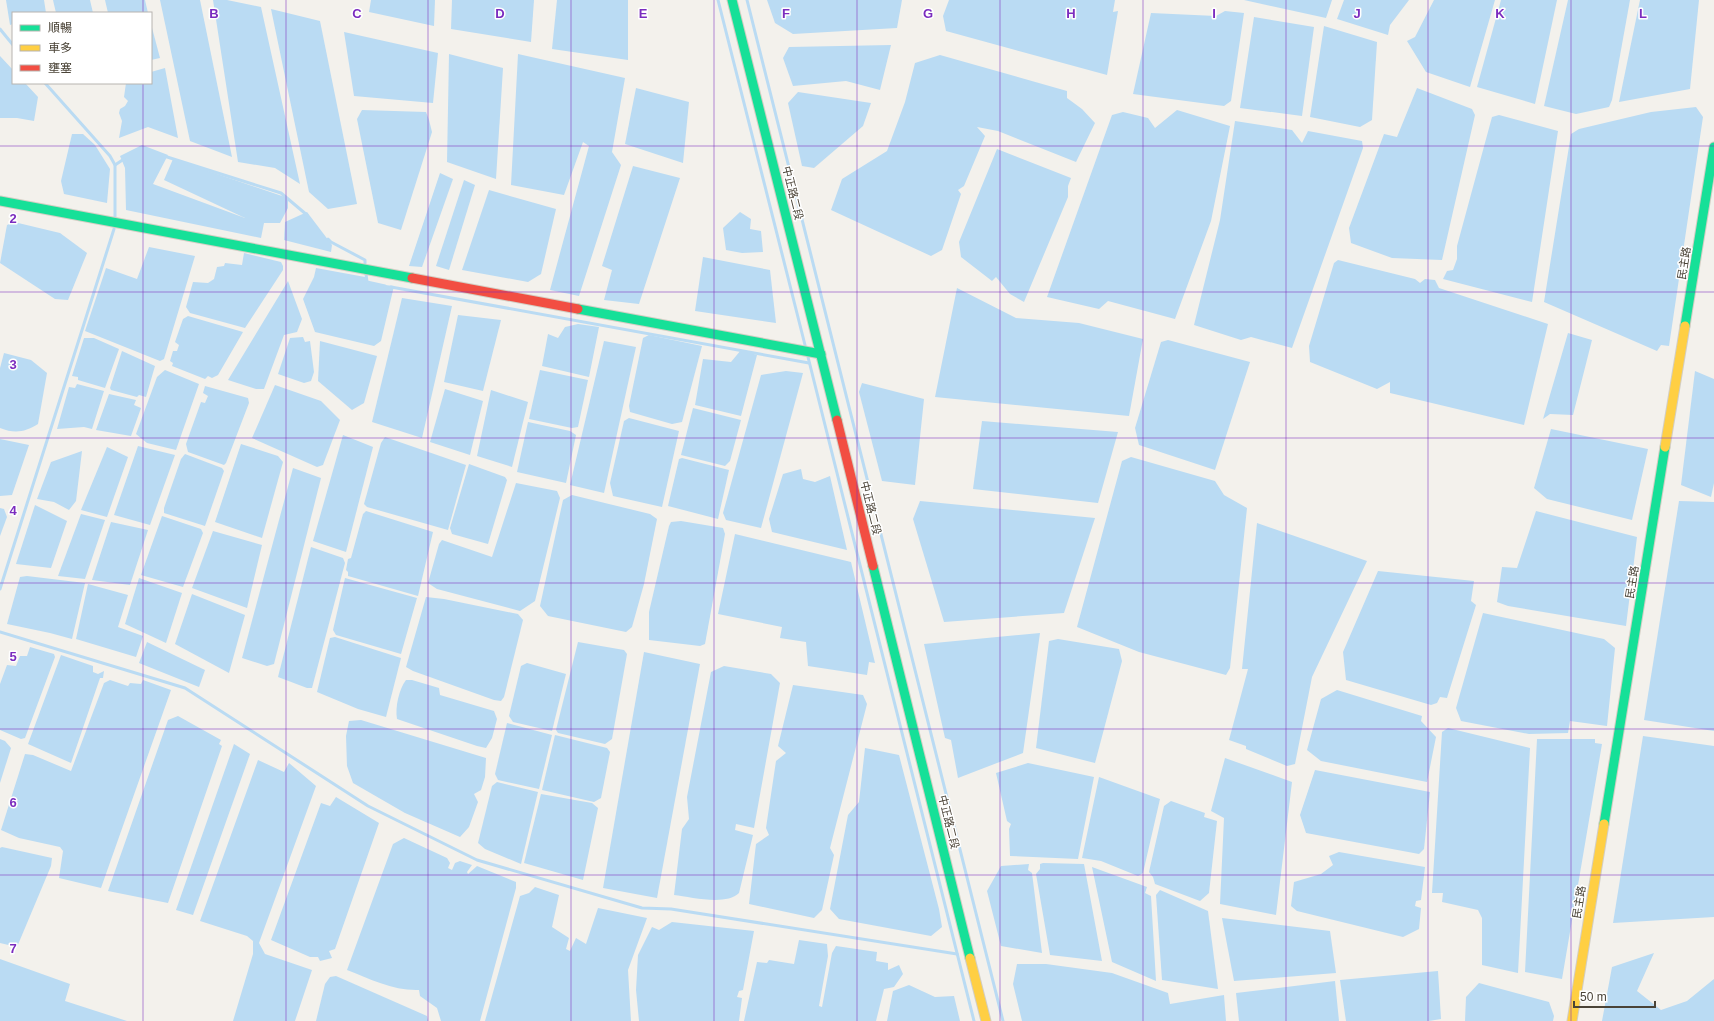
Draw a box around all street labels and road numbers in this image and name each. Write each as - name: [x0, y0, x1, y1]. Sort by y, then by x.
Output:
- street label: 中正路二段: [781, 165, 805, 221]
- street label: 民主路: [1675, 246, 1693, 280]
- street label: 中正路二段: [859, 480, 883, 536]
- street label: 民主路: [1623, 565, 1641, 599]
- street label: 中正路二段: [937, 794, 961, 850]
- street label: 民主路: [1570, 885, 1588, 919]

